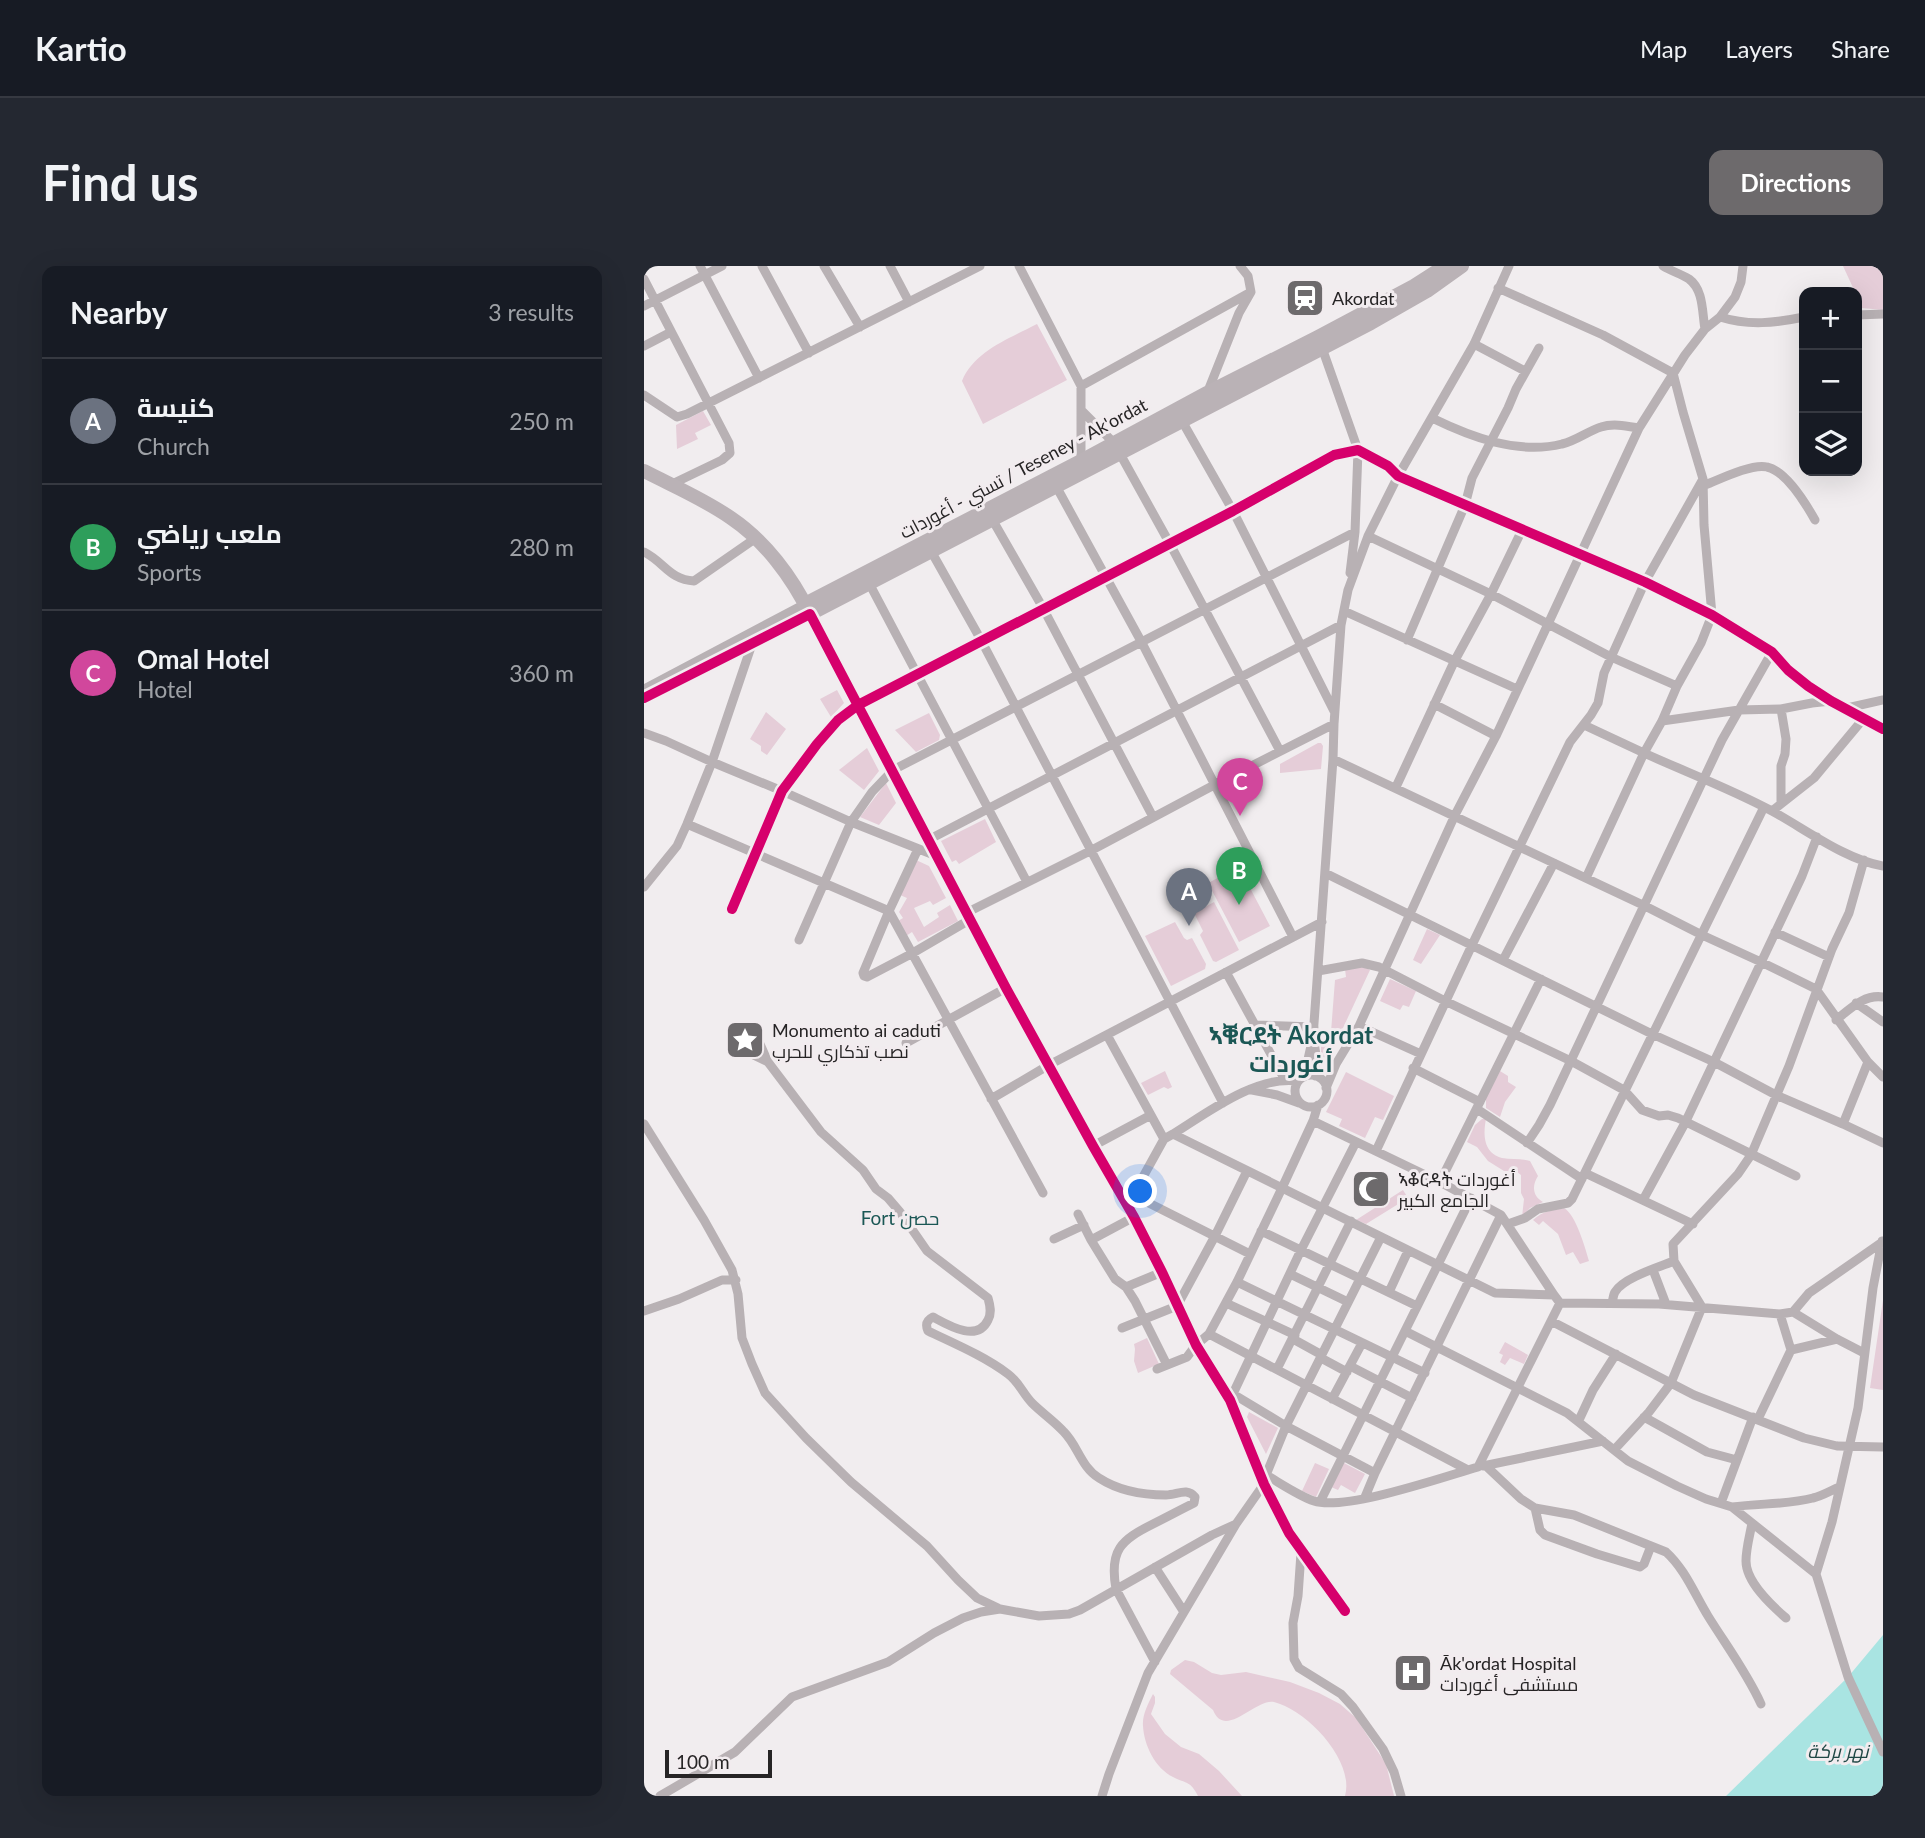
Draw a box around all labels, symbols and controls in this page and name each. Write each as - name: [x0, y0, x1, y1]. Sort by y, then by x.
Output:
- text: Kartio: [35, 28, 127, 68]
- text: Map: [1640, 34, 1687, 63]
- text: Layers: [1725, 34, 1793, 63]
- text: Share: [1831, 34, 1890, 63]
- button: Directions: [1709, 150, 1883, 215]
- text: Find us: [42, 153, 199, 211]
- station icon: Akordat: [1284, 277, 1326, 319]
- place label: Akordat: [1332, 287, 1395, 309]
- map controls: [1799, 287, 1862, 476]
- button: +: [1799, 287, 1862, 350]
- text: Nearby: [70, 294, 168, 330]
- text: 3 results: [488, 298, 574, 326]
- button: −: [1799, 350, 1862, 413]
- text: كنيسة: [137, 391, 215, 423]
- street label: تسني - أغوردات / Teseney - Ak'ordat: [896, 393, 1153, 546]
- text: A: [85, 407, 101, 435]
- text: 250 m: [509, 407, 574, 435]
- button: layers: [1799, 413, 1862, 476]
- text: Church: [137, 432, 210, 460]
- text: ملعب رياضي: [137, 517, 282, 549]
- text: B: [85, 533, 101, 561]
- text: 280 m: [509, 533, 574, 561]
- text: Sports: [137, 558, 202, 586]
- text: Omal Hotel: [137, 643, 270, 675]
- text: C: [85, 659, 101, 687]
- text: 360 m: [509, 659, 574, 687]
- text: Hotel: [137, 675, 193, 703]
- pin: C: [1217, 758, 1263, 816]
- pin: B: [1216, 847, 1262, 905]
- pin: A: [1166, 868, 1212, 926]
- place icon: Monumento ai caduti نصب تذكاري للحرب: [724, 1019, 766, 1061]
- place label: Monumento ai caduti نصب تذكاري للحرب: [772, 1019, 941, 1066]
- district label: ኣቑርደት Akordat أغوردات: [1209, 1020, 1373, 1078]
- mosque icon: ኣቆርዳት أغوردات الجامع الكبير: [1350, 1168, 1392, 1210]
- place label: ኣቆርዳት أغوردات الجامع الكبير: [1397, 1168, 1516, 1213]
- your location: [1123, 1174, 1157, 1208]
- district label: Fort حصن: [861, 1206, 939, 1230]
- hospital icon: Āk'ordat Hospital مستشفى أغوردات: [1392, 1652, 1434, 1694]
- place label: Āk'ordat Hospital مستشفى أغوردات: [1440, 1652, 1578, 1696]
- water label: نهر بركة: [1807, 1739, 1871, 1763]
- scale bar: [665, 1747, 772, 1779]
- text: 100 m: [676, 1750, 730, 1773]

